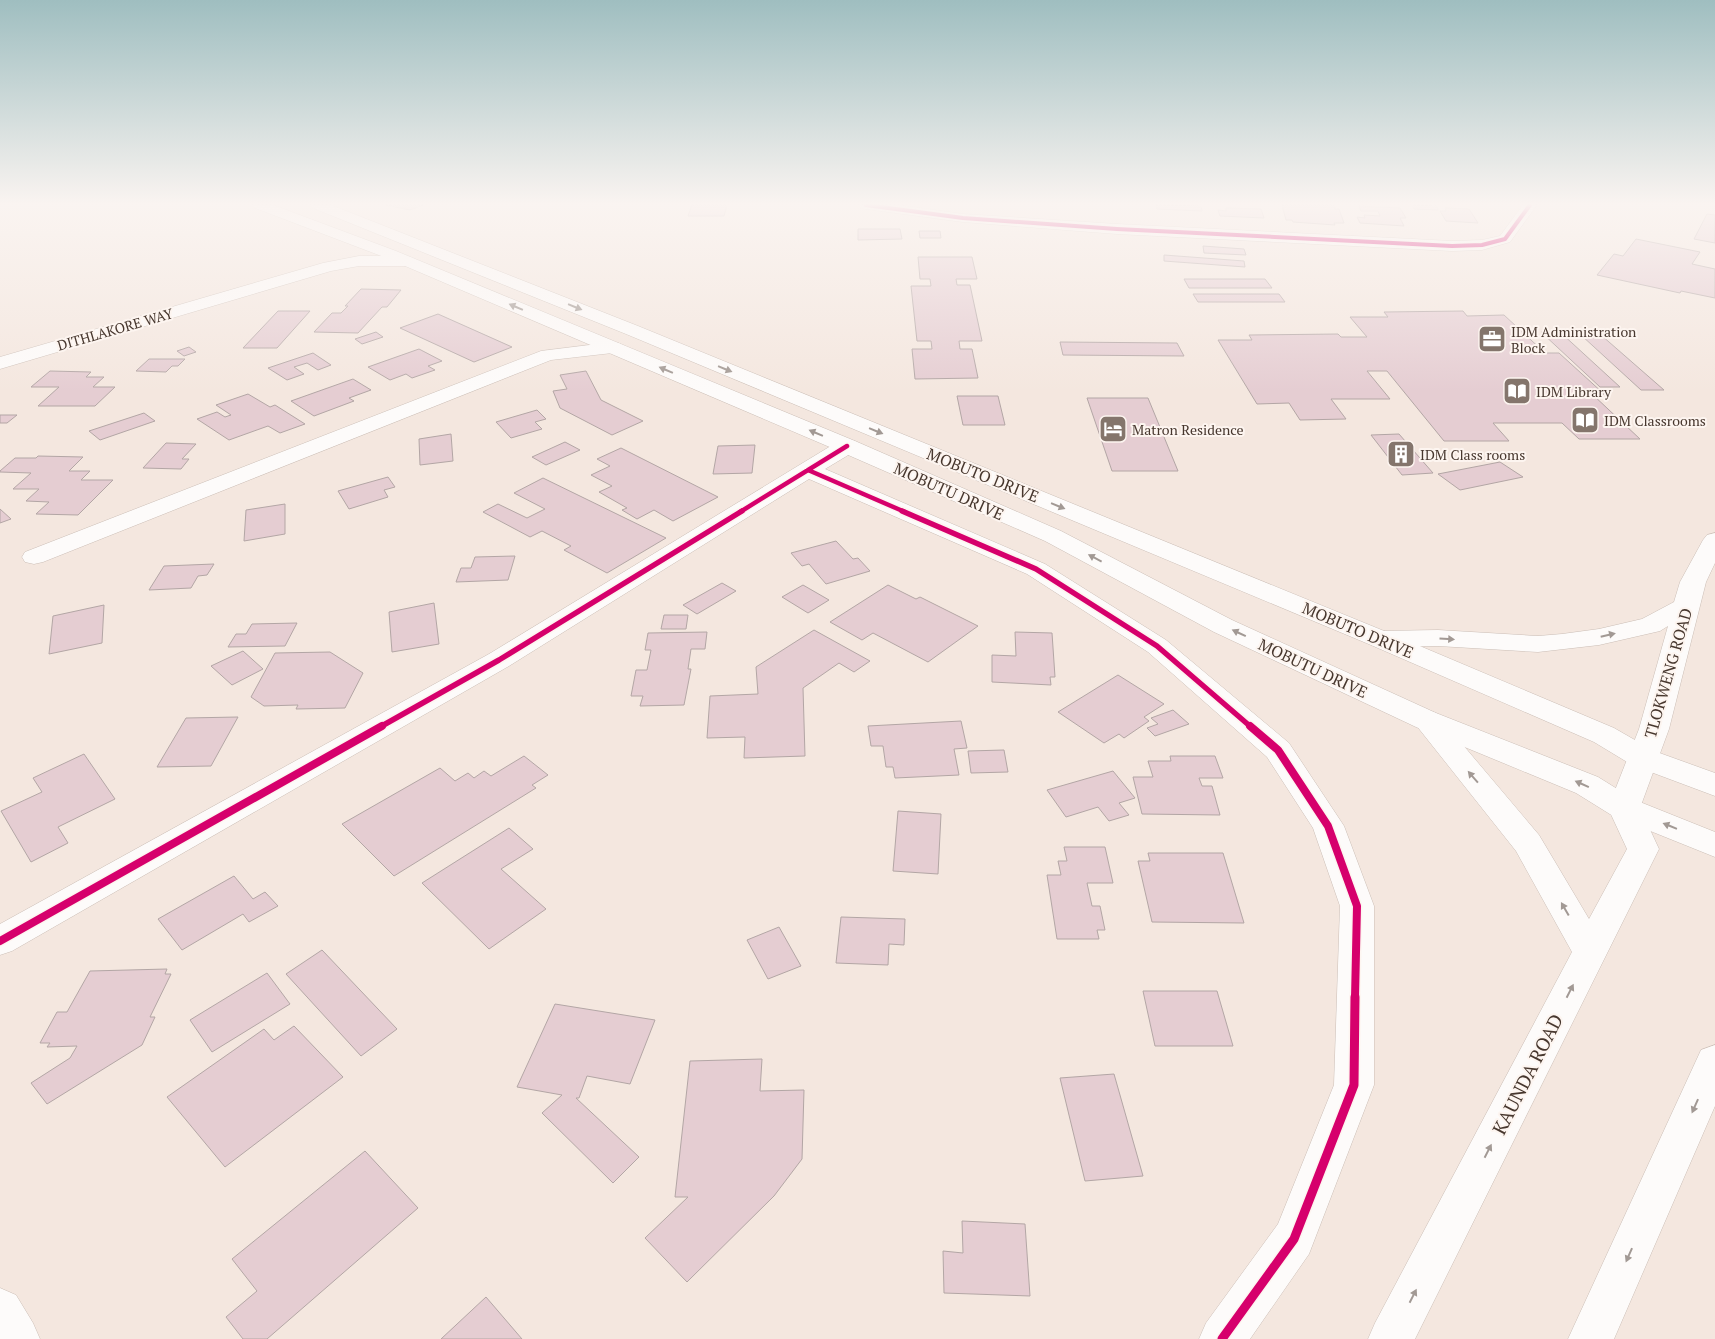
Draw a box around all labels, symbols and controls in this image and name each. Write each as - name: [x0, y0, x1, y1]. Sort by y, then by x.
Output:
- street label: DITHLAKORE WAY: [55, 303, 176, 355]
- one-way arrow: [508, 303, 523, 311]
- one-way arrow: [568, 303, 583, 311]
- place label: IDM Administration Block: [1511, 322, 1637, 357]
- office icon: IDM Administration Block: [1477, 324, 1507, 354]
- one-way arrow: [718, 365, 733, 373]
- one-way arrow: [659, 366, 673, 374]
- library icon: IDM Library: [1502, 376, 1532, 406]
- place label: IDM Library: [1536, 382, 1612, 401]
- library icon: IDM Classrooms: [1570, 405, 1600, 435]
- place label: IDM Classrooms: [1604, 411, 1706, 430]
- hotel icon: Matron Residence: [1098, 414, 1128, 444]
- place label: Matron Residence: [1132, 420, 1244, 439]
- one-way arrow: [869, 427, 883, 435]
- one-way arrow: [808, 429, 823, 437]
- building icon: IDM Class rooms: [1386, 439, 1416, 469]
- street label: MOBUTO DRIVE: [924, 443, 1042, 507]
- place label: IDM Class rooms: [1420, 445, 1525, 464]
- street label: MOBUTU DRIVE: [891, 457, 1007, 525]
- one-way arrow: [1051, 502, 1066, 510]
- one-way arrow: [1088, 554, 1102, 562]
- street label: MOBUTO DRIVE: [1299, 597, 1417, 663]
- street label: TLOKWENG ROAD: [1639, 605, 1697, 741]
- one-way arrow: [1232, 629, 1246, 637]
- one-way arrow: [1601, 631, 1616, 639]
- street label: MOBUTU DRIVE: [1255, 633, 1371, 703]
- one-way arrow: [1439, 635, 1455, 643]
- one-way arrow: [1467, 771, 1478, 784]
- one-way arrow: [1575, 779, 1589, 787]
- one-way arrow: [1663, 822, 1677, 830]
- one-way arrow: [1561, 903, 1570, 916]
- one-way arrow: [1566, 984, 1574, 998]
- street label: KAUNDA ROAD: [1486, 1009, 1568, 1139]
- one-way arrow: [1691, 1099, 1699, 1113]
- one-way arrow: [1484, 1144, 1492, 1158]
- one-way arrow: [1624, 1248, 1632, 1262]
- one-way arrow: [1409, 1288, 1417, 1303]

